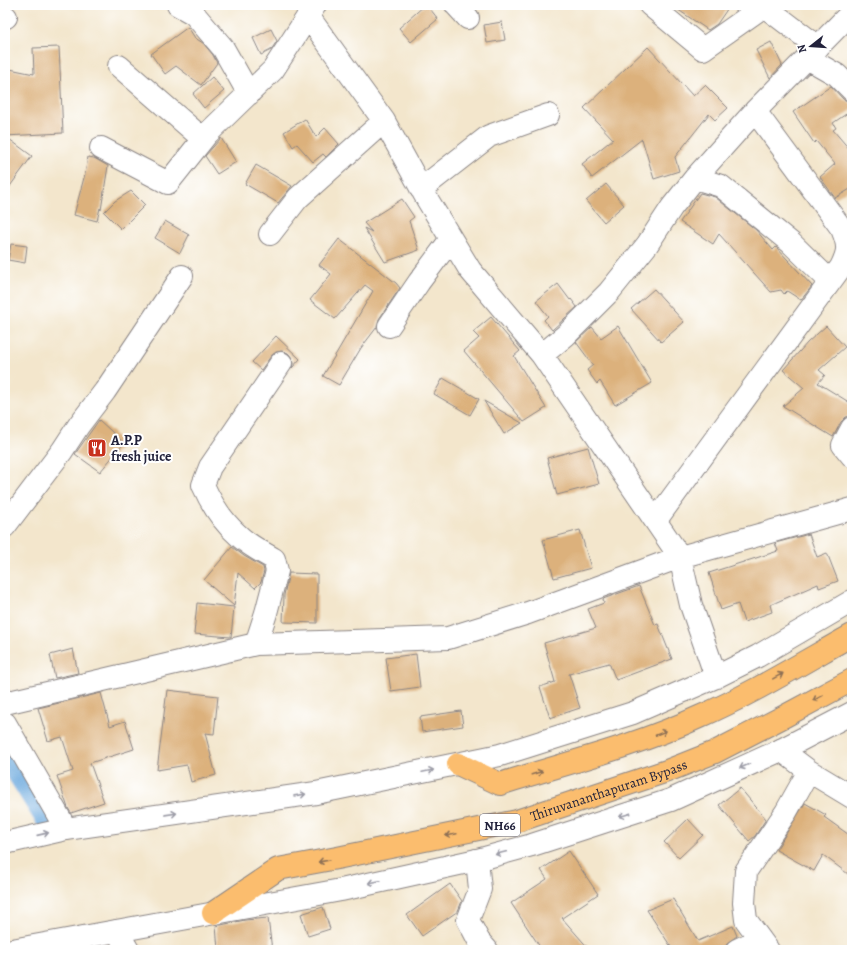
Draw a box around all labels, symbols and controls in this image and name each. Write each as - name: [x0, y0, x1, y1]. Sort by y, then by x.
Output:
- north arrow: [791, 26, 831, 66]
- text: N: [794, 43, 810, 55]
- place label: A.P.P fresh juice: [110, 431, 172, 466]
- restaurant icon: A.P.P fresh juice: [86, 437, 108, 459]
- one-way arrow: [772, 672, 784, 680]
- one-way arrow: [812, 695, 824, 703]
- one-way arrow: [655, 728, 667, 736]
- street label: Thiruvananthapuram Bypass: [528, 754, 690, 825]
- one-way arrow: [739, 763, 751, 770]
- one-way arrow: [421, 766, 434, 774]
- one-way arrow: [531, 769, 544, 776]
- one-way arrow: [293, 791, 306, 799]
- one-way arrow: [165, 810, 178, 818]
- one-way arrow: [619, 811, 631, 819]
- road number: NH66: [480, 814, 520, 836]
- one-way arrow: [36, 830, 49, 837]
- one-way arrow: [445, 832, 458, 840]
- one-way arrow: [494, 850, 507, 858]
- one-way arrow: [318, 857, 331, 865]
- one-way arrow: [368, 879, 381, 887]

